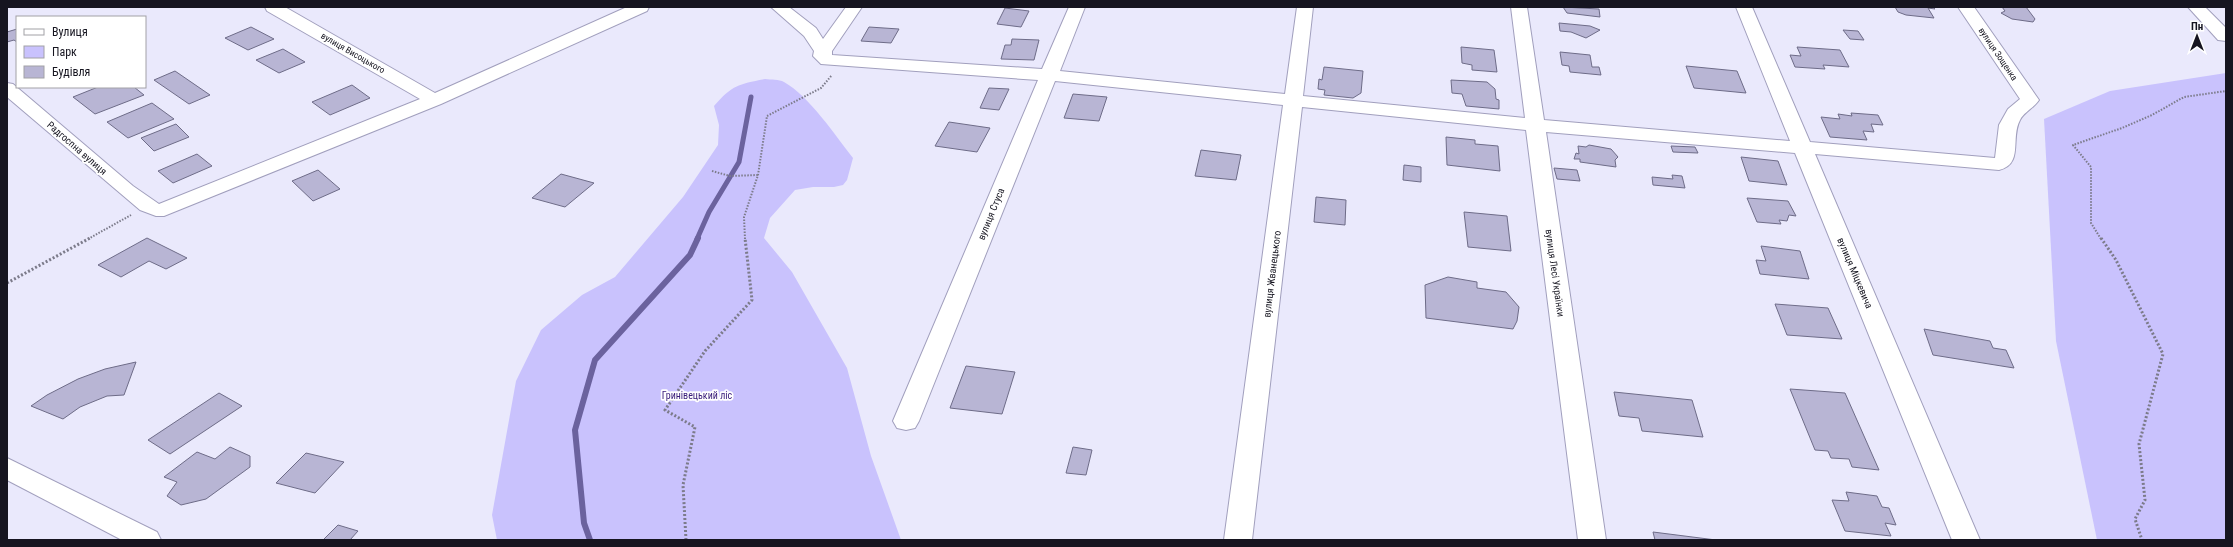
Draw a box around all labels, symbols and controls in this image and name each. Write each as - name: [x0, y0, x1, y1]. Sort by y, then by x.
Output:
- legend: [16, 16, 146, 88]
- north arrow: [2177, 16, 2217, 56]
- text: Пн: [2191, 20, 2203, 33]
- text: Вулиця: [52, 25, 88, 39]
- street label: вулиця Зощенка: [1977, 26, 2019, 82]
- street label: вулиця Висоцького: [319, 31, 387, 76]
- text: Парк: [52, 45, 77, 59]
- text: Будівля: [52, 65, 90, 79]
- street label: Радгоспна вулиця: [45, 119, 109, 177]
- street label: вулиця Стуса: [976, 186, 1006, 242]
- street label: вулиця Лесі Українки: [1543, 228, 1567, 318]
- street label: вулиця Жванецького: [1261, 230, 1283, 318]
- street label: вулиця Міцкевича: [1835, 236, 1875, 310]
- park label: Гринівецький ліс: [662, 390, 733, 401]

